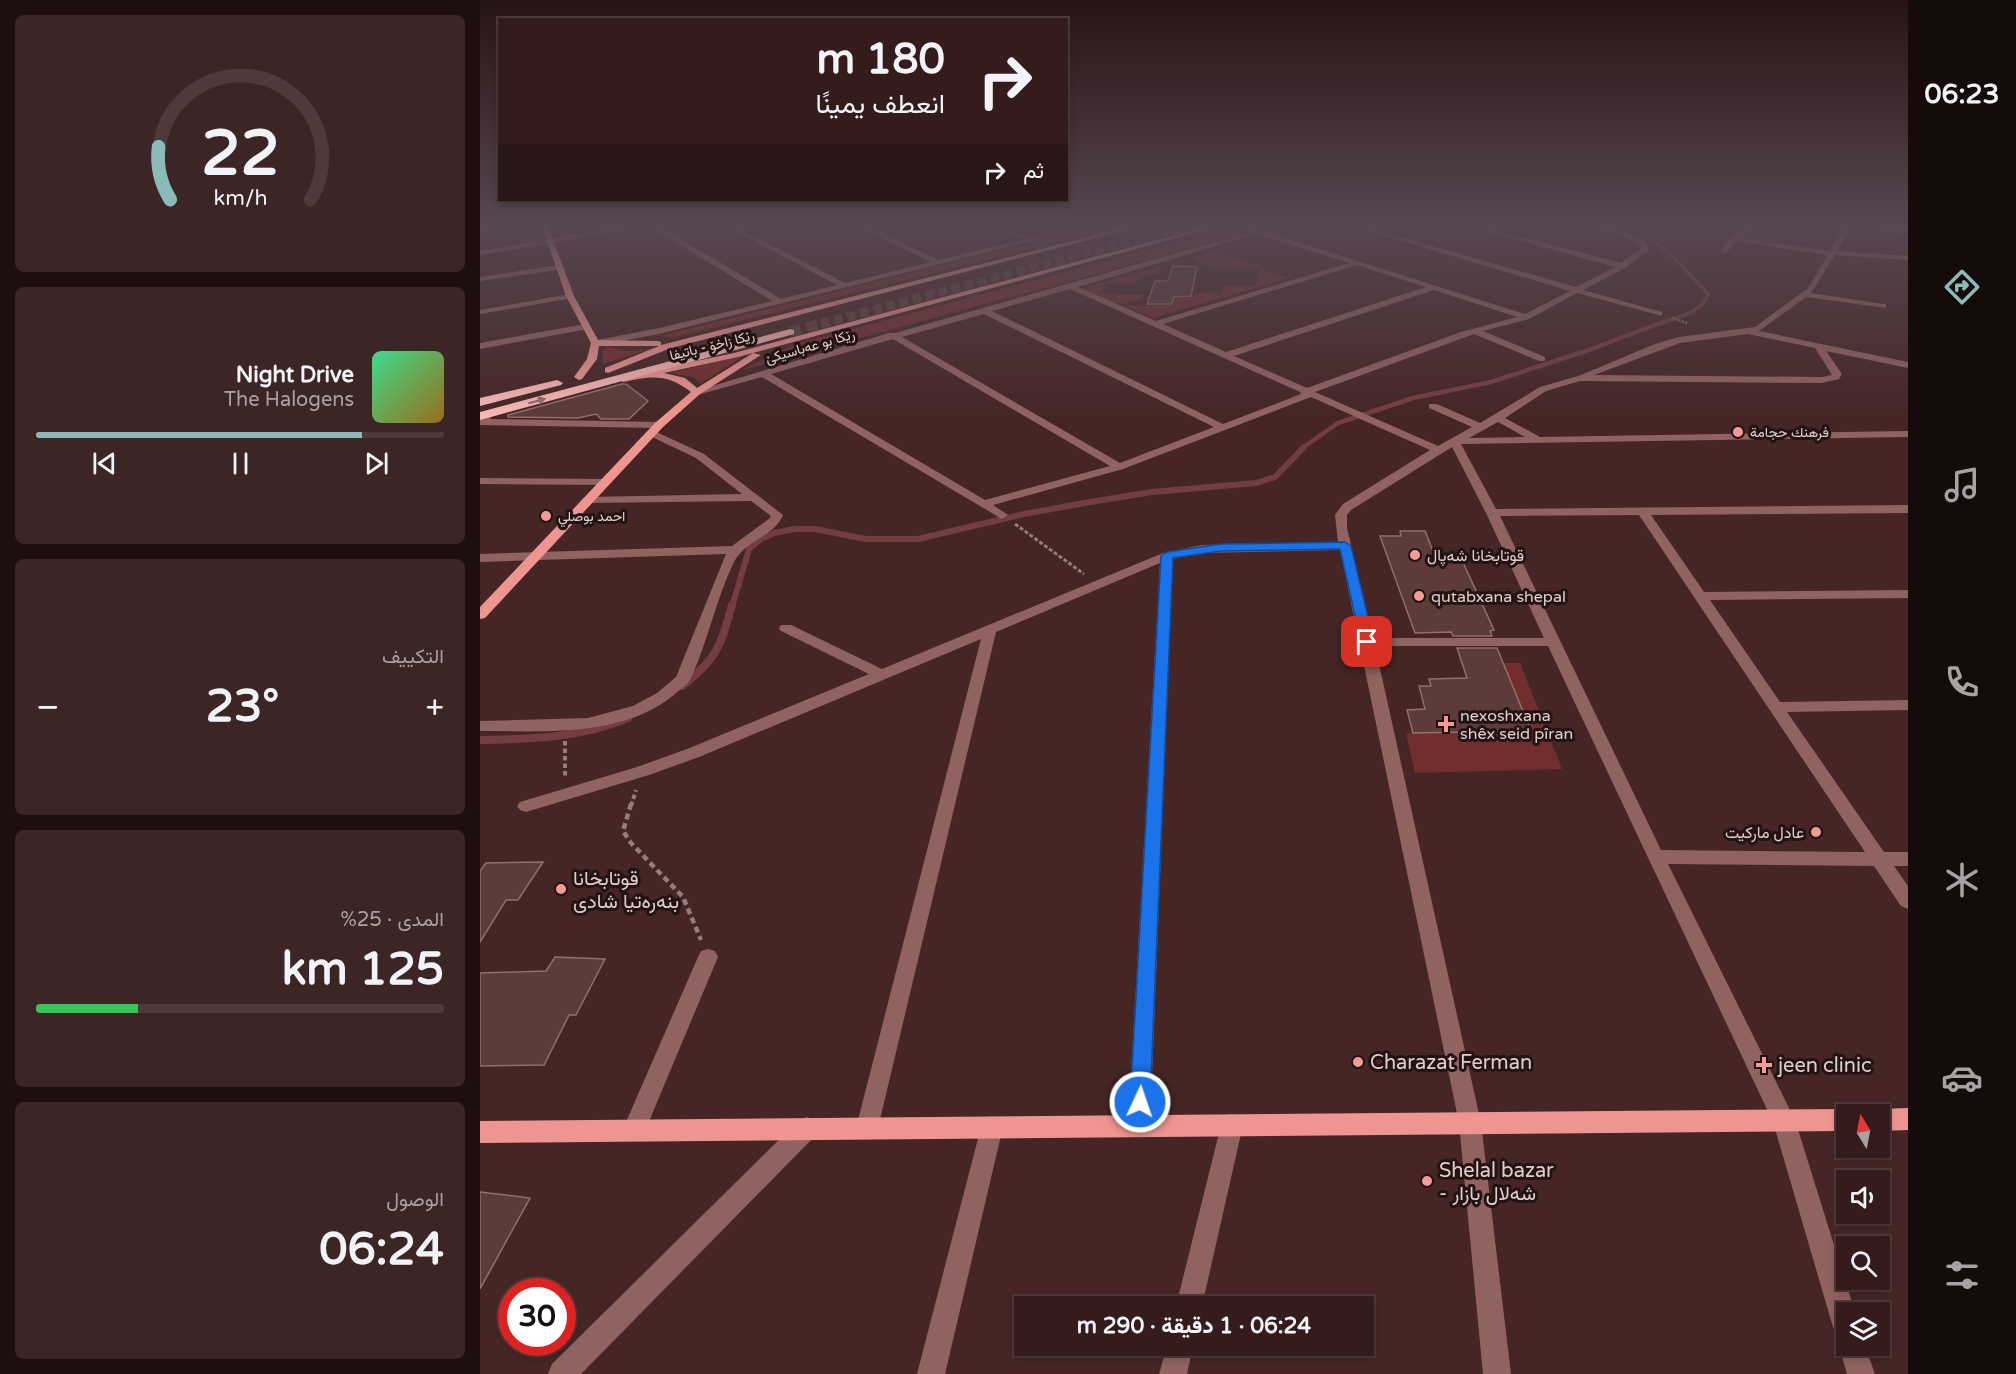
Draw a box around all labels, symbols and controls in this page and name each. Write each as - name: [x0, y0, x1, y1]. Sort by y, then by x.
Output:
- text: 180 m: [816, 34, 945, 85]
- icon: right: [966, 42, 1044, 120]
- text: 06:23: [1925, 78, 1999, 111]
- text: انعطف يمينًا: [815, 88, 945, 121]
- text: 22: [201, 118, 279, 193]
- icon: right: [978, 156, 1011, 189]
- text: ثم: [1023, 158, 1044, 184]
- text: km/h: [213, 186, 267, 212]
- icon: directions: [1941, 266, 1983, 308]
- street label: رێكا بو عه‌باسيكێ: [763, 326, 857, 367]
- street label: رێکا زاخۆ - باتیفا: [668, 327, 757, 364]
- text: Night Drive: [236, 362, 354, 388]
- text: The Halogens: [224, 388, 354, 412]
- one-way arrow: [528, 396, 546, 405]
- place label: فرهنك حجامة: [1750, 424, 1829, 441]
- marker: فرهنك حجامة: [1731, 425, 1745, 439]
- icon: previous: [88, 447, 121, 480]
- icon: pause: [224, 447, 257, 480]
- icon: next: [360, 447, 393, 480]
- icon: music: [1941, 464, 1983, 506]
- place label: احمد بوصلي: [558, 508, 625, 528]
- marker: احمد بوصلي: [539, 509, 553, 523]
- place label: قوتابخانا شەپال: [1427, 546, 1524, 567]
- marker: قوتابخانا شەپال: [1408, 548, 1422, 562]
- place label: qutabxana shepal: [1431, 587, 1566, 607]
- marker: qutabxana shepal: [1412, 589, 1426, 603]
- pin: [1341, 616, 1392, 667]
- icon: arrive: [1350, 625, 1383, 658]
- text: التكييف: [382, 645, 444, 669]
- icon: phone: [1941, 661, 1983, 703]
- text: 23°: [206, 680, 279, 734]
- text: −: [36, 688, 60, 727]
- text: +: [425, 688, 444, 727]
- place label: nexoshxana shêx seid pîran: [1460, 706, 1573, 744]
- marker: nexoshxana shêx seid pîran: [1437, 715, 1455, 733]
- place label: عادل ماركيت: [1725, 823, 1804, 843]
- marker: عادل ماركيت: [1809, 825, 1823, 839]
- icon: climate: [1941, 859, 1983, 901]
- place label: قوتابخانا بنەرەتیا شادی: [573, 867, 679, 914]
- marker: قوتابخانا بنەرەتیا شادی: [554, 882, 568, 896]
- text: المدى · 25%: [340, 908, 444, 932]
- text: 125 km: [282, 943, 444, 997]
- place label: Charazat Ferman: [1370, 1051, 1532, 1075]
- place label: jeen clinic: [1777, 1054, 1872, 1078]
- marker: Charazat Ferman: [1351, 1055, 1365, 1069]
- marker: jeen clinic: [1755, 1056, 1773, 1074]
- icon: car: [1941, 1057, 1983, 1099]
- position arrow: [1108, 1070, 1172, 1134]
- north arrow: [1836, 1104, 1890, 1158]
- map controls: [1836, 1104, 1890, 1356]
- place label: Shelal bazar - شەلال بازار: [1439, 1159, 1554, 1206]
- button: sound: [1836, 1170, 1890, 1224]
- marker: Shelal bazar - شەلال بازار: [1420, 1174, 1434, 1188]
- text: الوصول: [386, 1188, 444, 1212]
- text: 06:24: [319, 1223, 444, 1277]
- button: search: [1836, 1236, 1890, 1290]
- icon: filters: [1941, 1254, 1983, 1296]
- speed limit sign: 30: [498, 1278, 576, 1356]
- button: layers: [1836, 1302, 1890, 1356]
- text: 06:24 · 1 دقيقة · 290 m: [1077, 1313, 1311, 1339]

